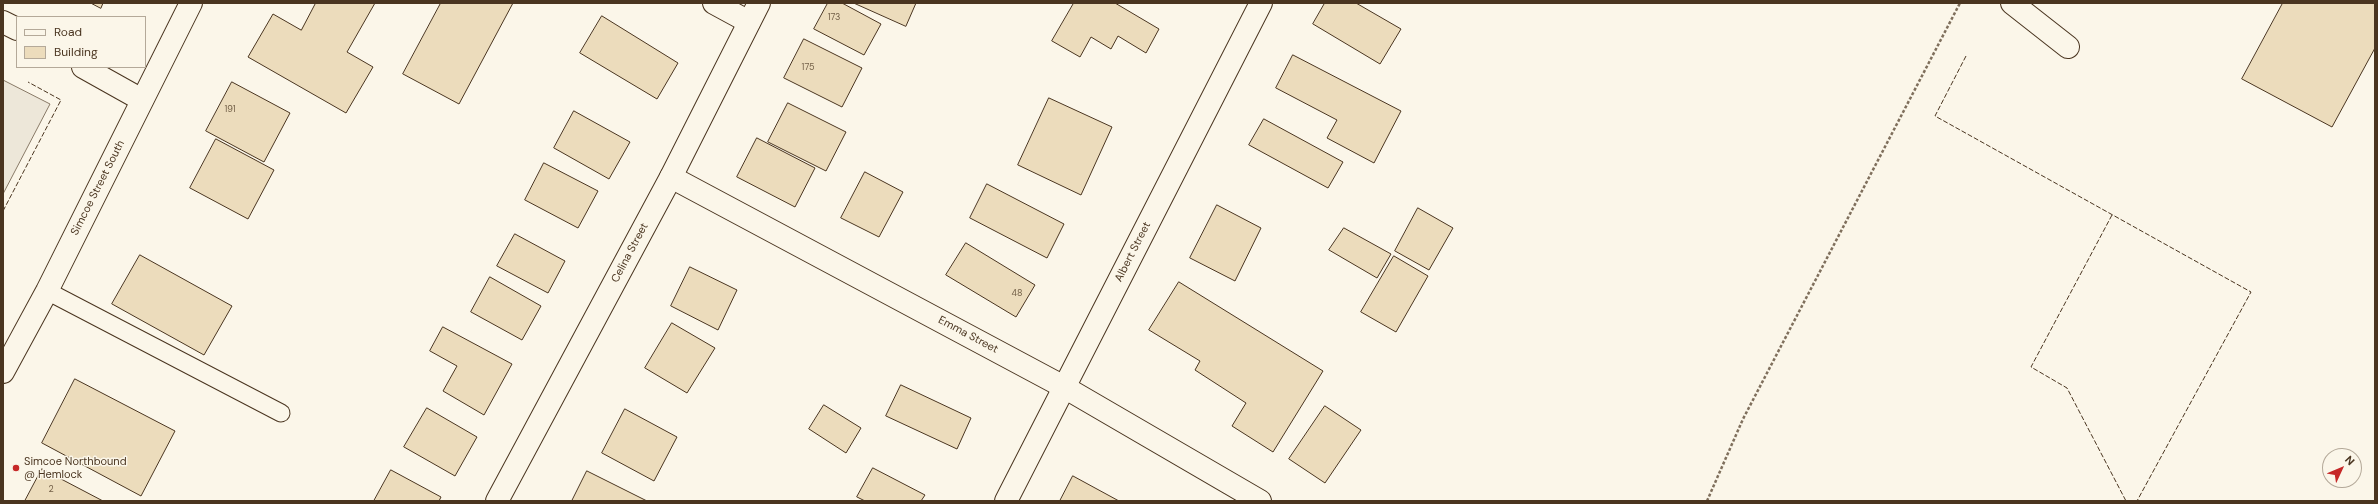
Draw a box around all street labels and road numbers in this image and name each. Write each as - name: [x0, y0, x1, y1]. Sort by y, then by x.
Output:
- street label: Simcoe Street South: [68, 138, 128, 238]
- street label: Albert Street: [1112, 220, 1154, 284]
- street label: Celina Street: [609, 221, 651, 285]
- street label: Emma Street: [936, 314, 1000, 356]

